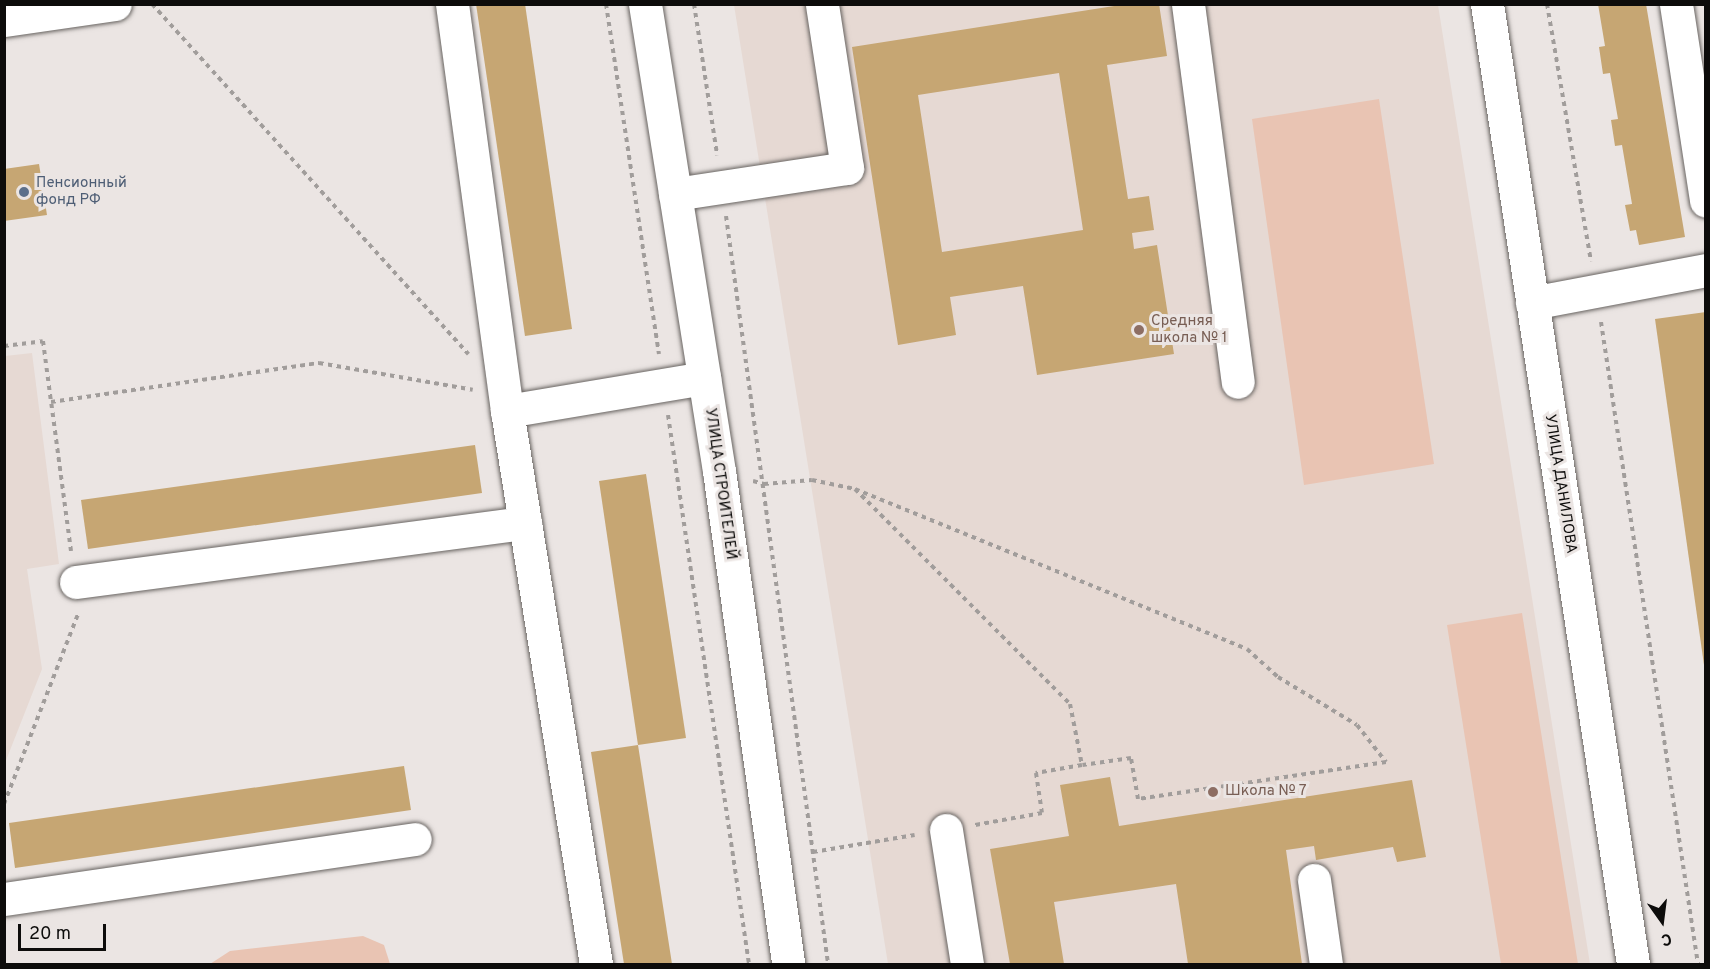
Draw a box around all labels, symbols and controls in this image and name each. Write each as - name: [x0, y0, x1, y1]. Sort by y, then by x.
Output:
- place label: Пенсионный фонд РФ: [36, 174, 127, 209]
- marker: Пенсионный фонд РФ: [17, 185, 31, 199]
- place label: Средняя школа № 1: [1151, 312, 1227, 347]
- marker: Средняя школа № 1: [1132, 323, 1146, 337]
- street label: УЛИЦА СТРОИТЕЛЕЙ: [700, 407, 740, 561]
- street label: УЛИЦА ДАНИЛОВА: [1540, 413, 1580, 555]
- place label: Школа № 7: [1225, 783, 1307, 801]
- marker: Школа № 7: [1206, 785, 1220, 799]
- north arrow: [1632, 891, 1692, 951]
- scale bar: [21, 912, 110, 950]
- text: 20 m: [29, 923, 71, 946]
- text: С: [1659, 928, 1674, 949]

